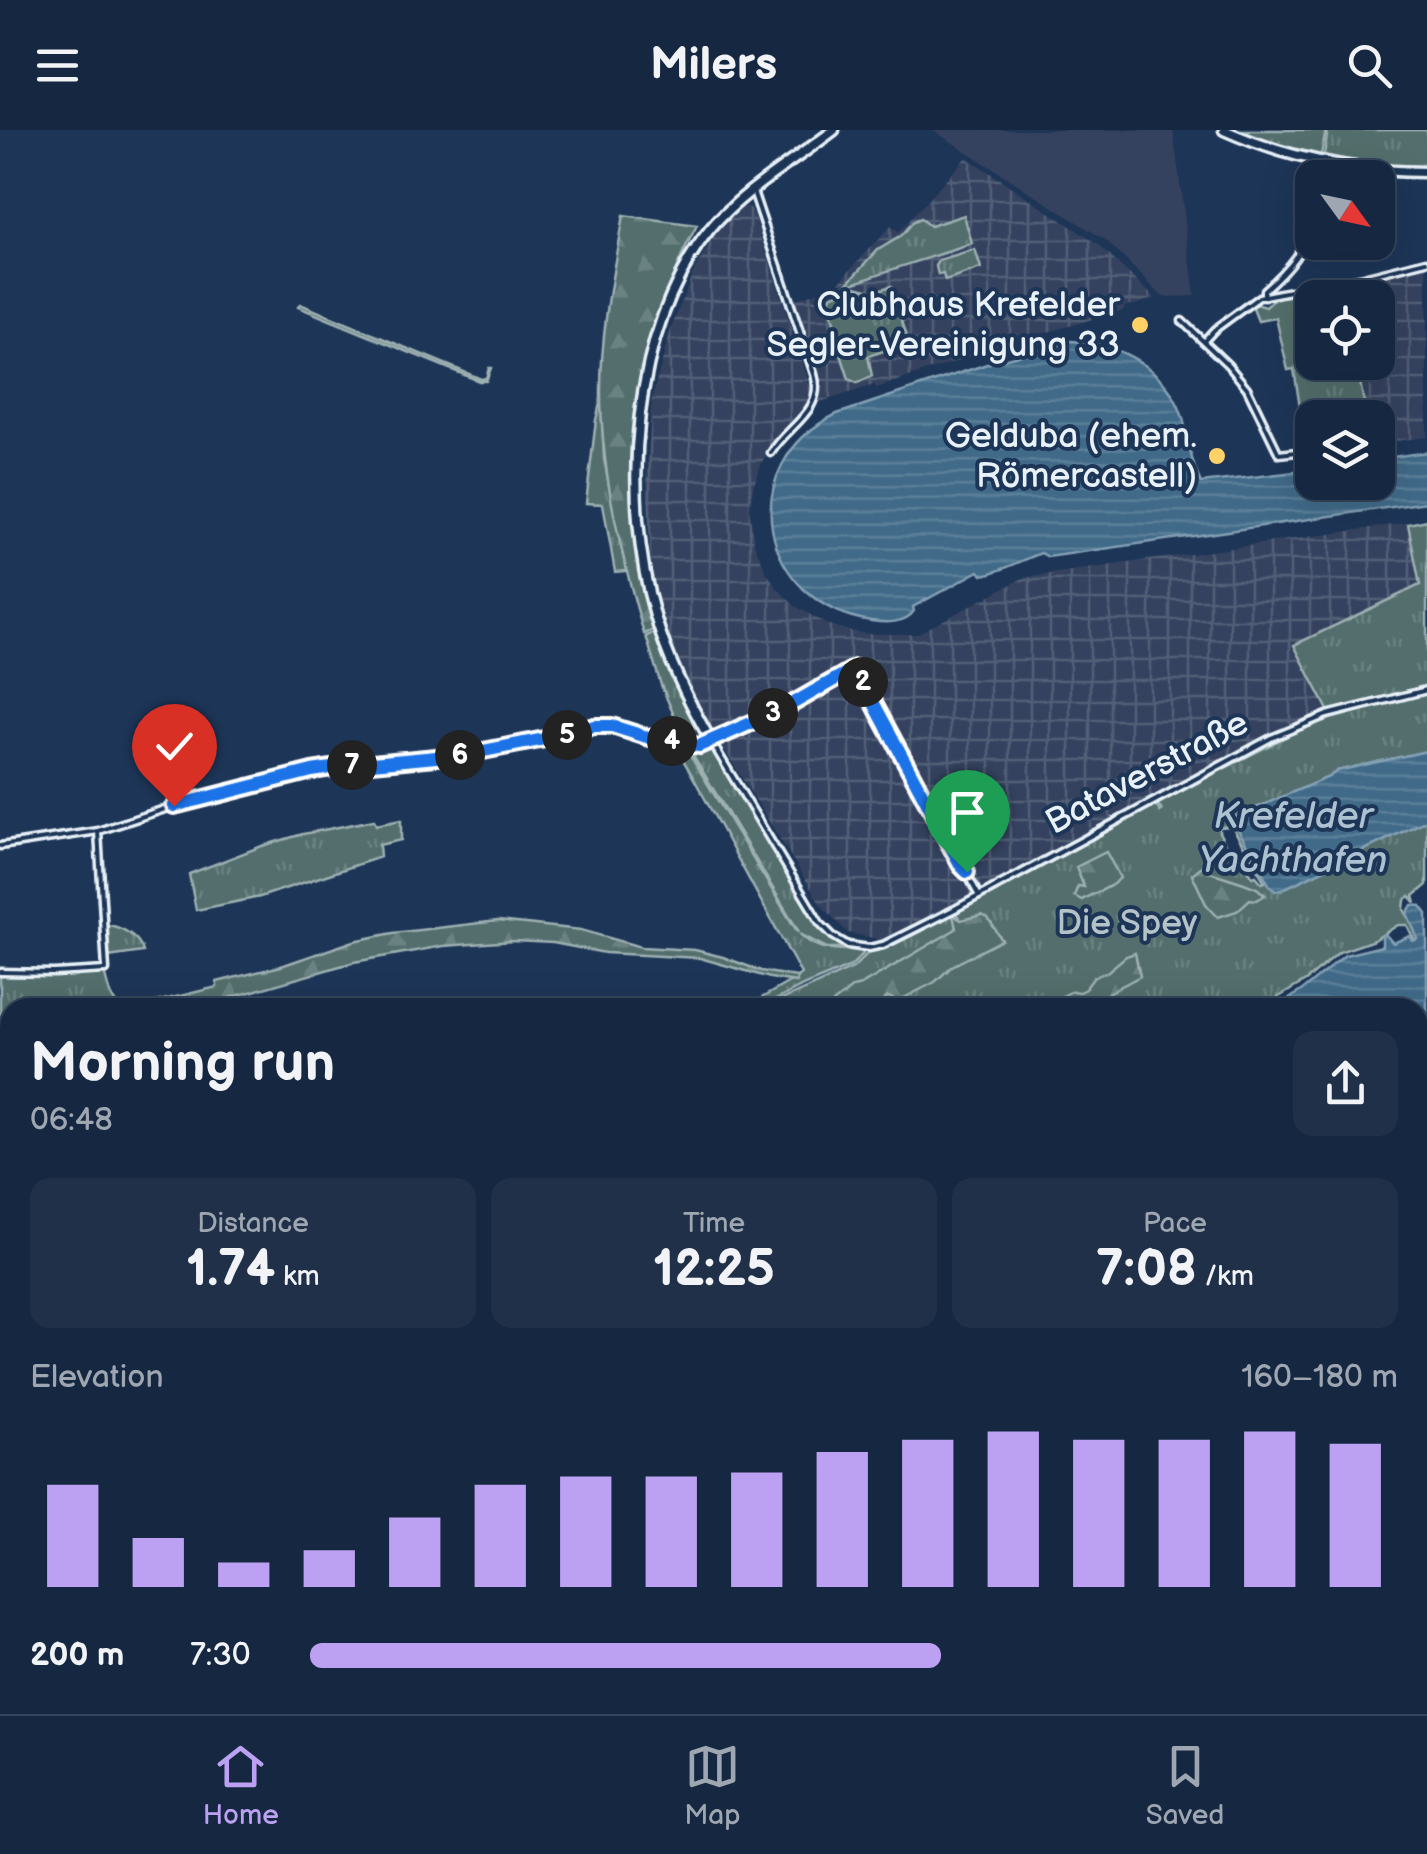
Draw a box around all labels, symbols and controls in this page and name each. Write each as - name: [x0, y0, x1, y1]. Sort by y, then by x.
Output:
- icon: menu: [30, 38, 85, 93]
- text: Milers: [650, 38, 777, 93]
- icon: search: [1342, 38, 1397, 93]
- north arrow: [1295, 160, 1395, 260]
- map controls: [1295, 160, 1395, 500]
- button: locate: [1295, 280, 1395, 380]
- place label: Clubhaus Krefelder Segler-Vereinigung 33: [766, 284, 1121, 367]
- marker: Clubhaus Krefelder Segler-Vereinigung 33: [1129, 314, 1151, 336]
- button: layers: [1295, 400, 1395, 500]
- place label: Gelduba (ehem. Römercastell): [945, 415, 1197, 498]
- marker: Gelduba (ehem. Römercastell): [1206, 445, 1228, 467]
- pin: 2: [838, 657, 888, 707]
- text: 2: [855, 665, 871, 698]
- pin: 3: [748, 688, 798, 738]
- text: 3: [765, 696, 781, 729]
- street label: Bataverstraße: [1038, 702, 1256, 844]
- pin: [132, 704, 217, 807]
- pin: 5: [542, 710, 592, 760]
- pin: 4: [647, 716, 697, 766]
- text: 5: [559, 718, 575, 751]
- icon: check: [147, 719, 202, 774]
- text: 4: [664, 724, 680, 757]
- pin: 6: [435, 730, 485, 780]
- text: 6: [452, 738, 468, 771]
- pin: 7: [327, 740, 377, 790]
- text: 7: [344, 748, 360, 781]
- pin: [925, 770, 1010, 873]
- icon: arrive: [940, 785, 995, 840]
- water label: Krefelder Yachthafen: [1198, 794, 1388, 883]
- park label: Die Spey: [1057, 902, 1198, 945]
- text: Morning run: [30, 1030, 335, 1097]
- button: share: [1293, 1031, 1398, 1136]
- text: 06:48: [30, 1101, 113, 1140]
- text: Distance: [197, 1207, 309, 1240]
- text: Time: [683, 1207, 745, 1240]
- text: Pace: [1143, 1207, 1207, 1240]
- text: 1.74: [186, 1240, 275, 1300]
- text: 12:25: [653, 1240, 775, 1300]
- text: 7:08: [1096, 1240, 1197, 1300]
- text: km: [275, 1260, 320, 1293]
- text: /km: [1197, 1260, 1254, 1293]
- text: Elevation: [30, 1358, 163, 1397]
- text: 160–180 m: [1241, 1358, 1398, 1397]
- text: 200 m: [30, 1636, 124, 1675]
- text: 7:30: [190, 1636, 251, 1675]
- tab: Home: [203, 1739, 279, 1832]
- tab: Map: [684, 1739, 740, 1832]
- tab: Saved: [1146, 1739, 1224, 1832]

